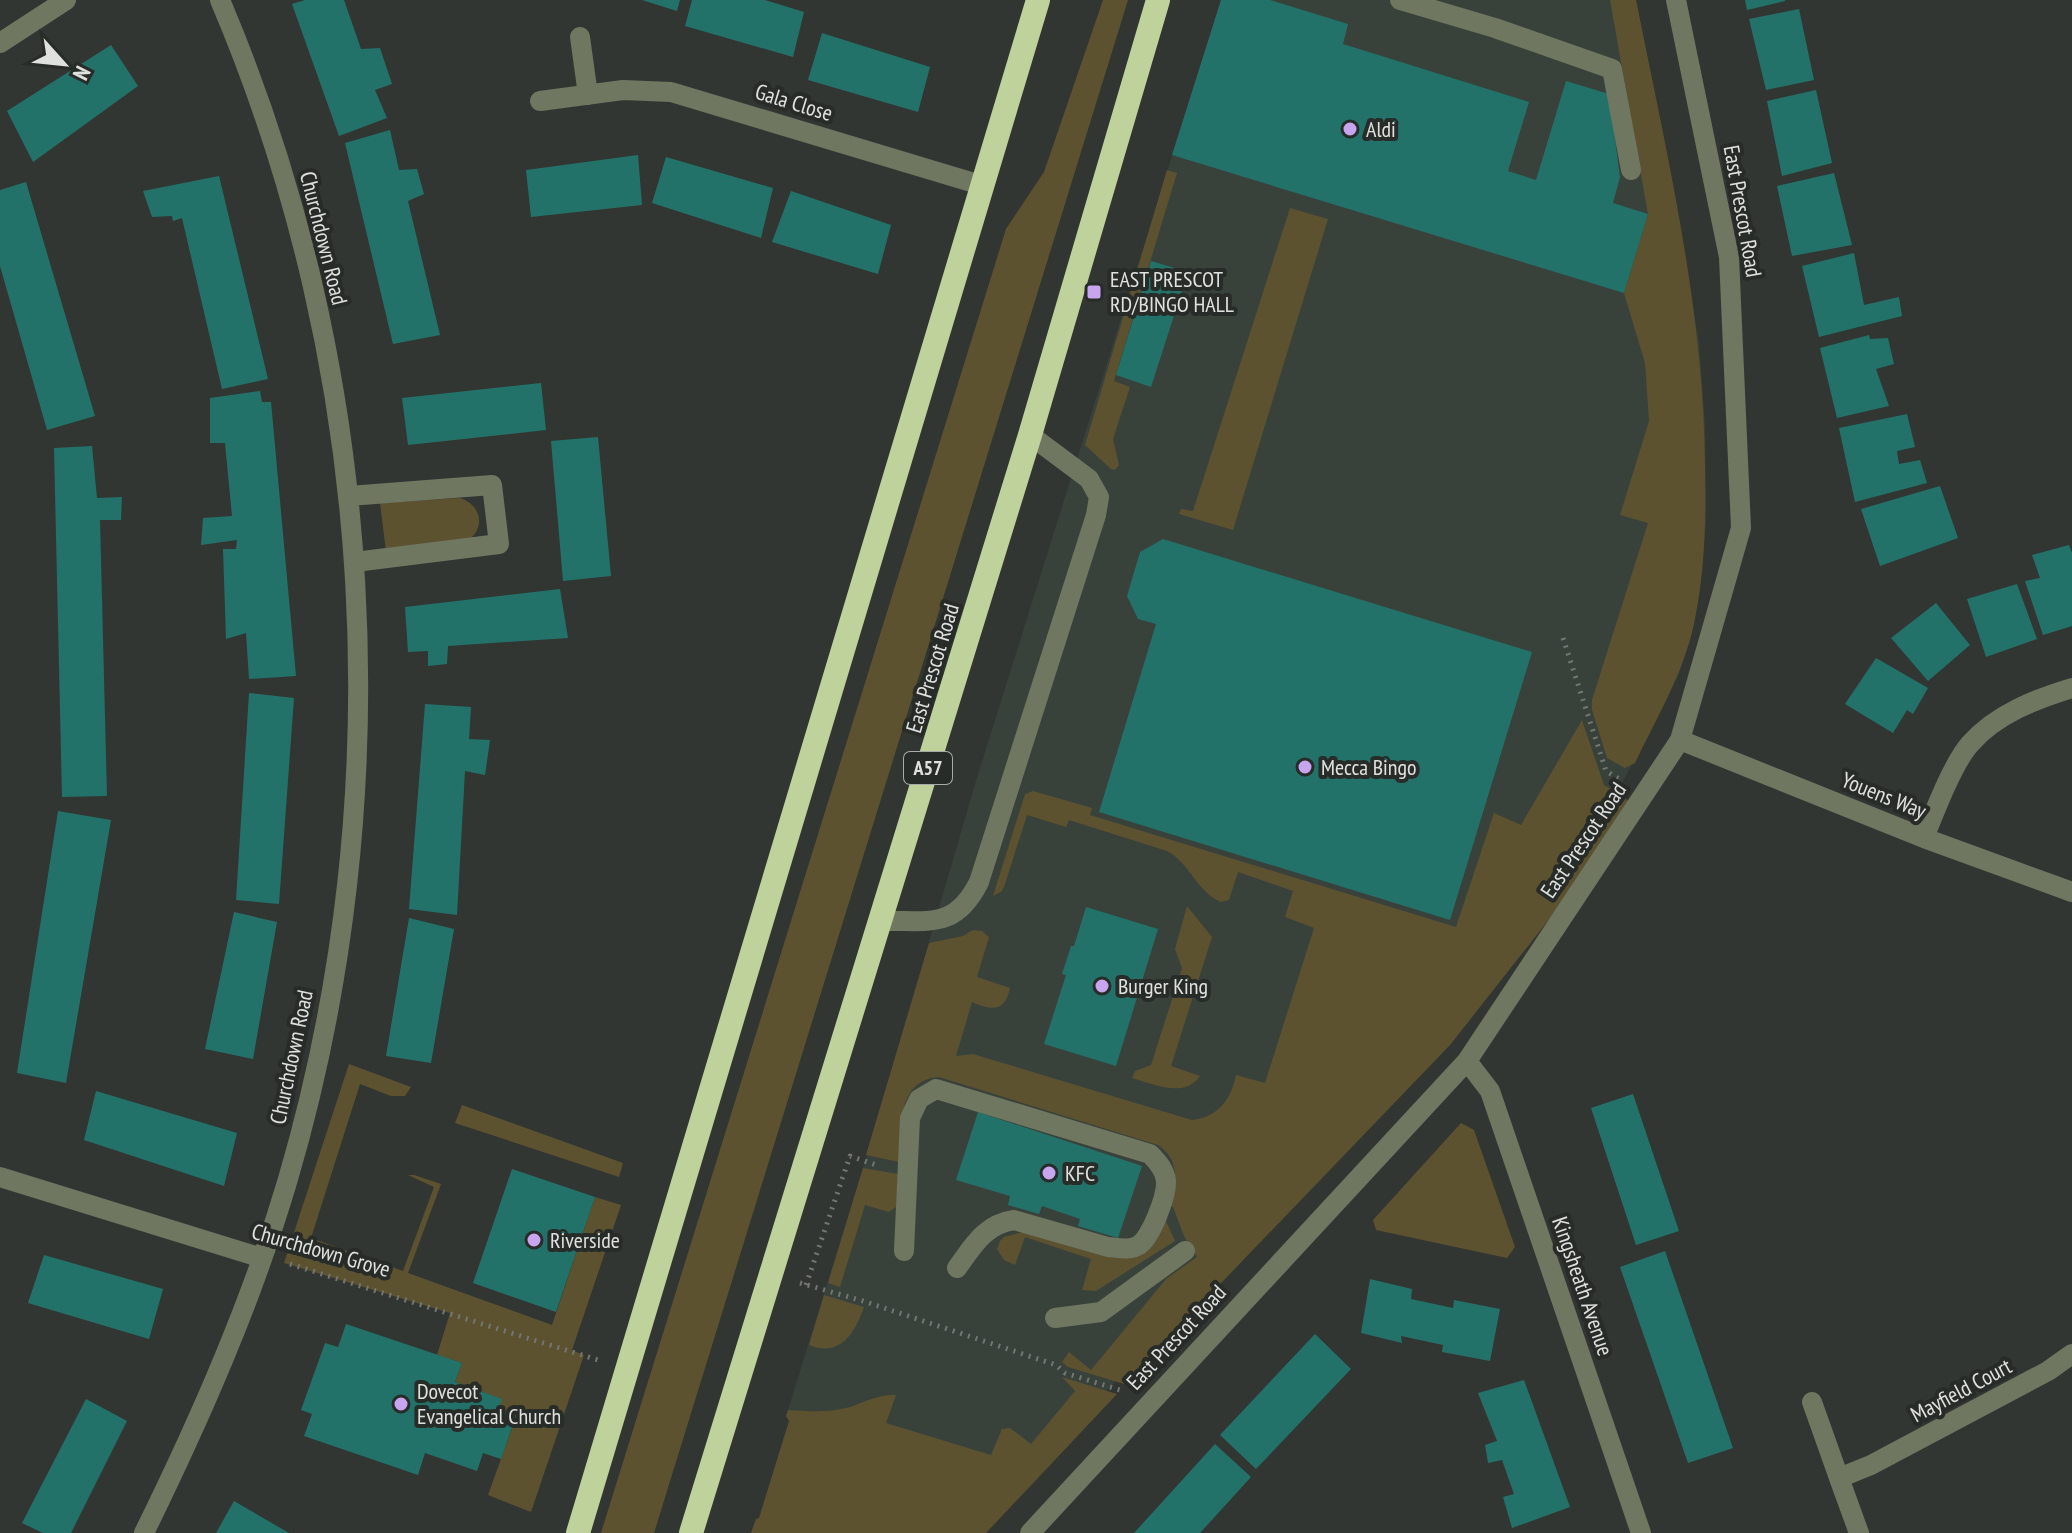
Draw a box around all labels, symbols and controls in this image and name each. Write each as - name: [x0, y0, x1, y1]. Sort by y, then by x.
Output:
- north arrow: [24, 24, 104, 104]
- text: N: [67, 61, 97, 85]
- street label: Gala Close: [752, 77, 836, 127]
- place label: Aldi: [1366, 115, 1396, 143]
- marker: Aldi: [1341, 120, 1359, 138]
- street label: East Prescot Road: [1718, 143, 1768, 279]
- street label: Churchdown Road: [294, 168, 354, 308]
- place label: EAST PRESCOT RD/BINGO HALL: [1110, 265, 1234, 318]
- marker: EAST PRESCOT RD/BINGO HALL: [1085, 283, 1103, 301]
- street label: East Prescot Road: [899, 600, 965, 736]
- road number: A57: [904, 752, 952, 784]
- place label: Mecca Bingo: [1321, 753, 1416, 781]
- marker: Mecca Bingo: [1296, 758, 1314, 776]
- street label: Youens Way: [1837, 765, 1931, 825]
- street label: East Prescot Road: [1534, 777, 1632, 903]
- place label: Burger King: [1118, 972, 1208, 1000]
- marker: Burger King: [1093, 977, 1111, 995]
- street label: Churchdown Road: [263, 987, 319, 1127]
- place label: KFC: [1065, 1159, 1095, 1187]
- marker: KFC: [1040, 1164, 1058, 1182]
- street label: Kingsheath Avenue: [1546, 1213, 1620, 1359]
- street label: Churchdown Grove: [249, 1217, 393, 1283]
- place label: Riverside: [550, 1226, 620, 1254]
- marker: Riverside: [525, 1231, 543, 1249]
- street label: East Prescot Road: [1120, 1279, 1232, 1395]
- street label: Mayfield Court: [1906, 1352, 2016, 1428]
- place label: Dovecot Evangelical Church: [417, 1377, 561, 1430]
- marker: Dovecot Evangelical Church: [392, 1395, 410, 1413]

